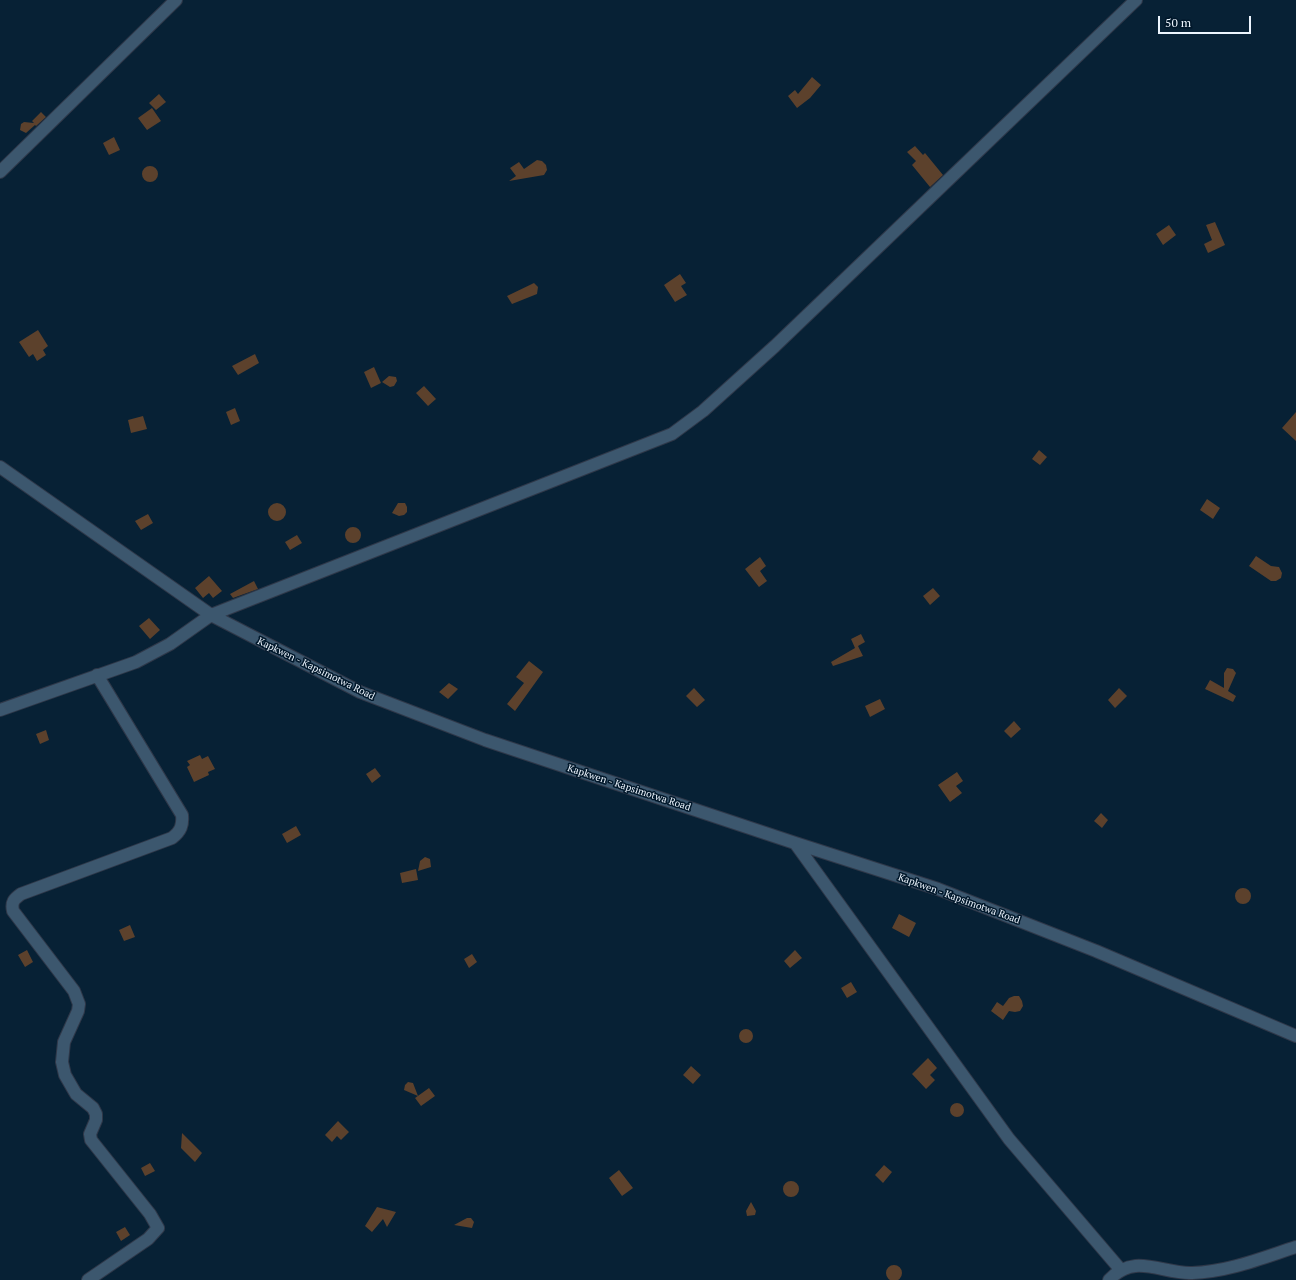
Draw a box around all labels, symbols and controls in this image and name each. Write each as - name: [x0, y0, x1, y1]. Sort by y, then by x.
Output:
- scale bar: [1160, 8, 1253, 34]
- text: 50 m: [1165, 15, 1191, 30]
- street label: Kapkwen - Kapsimotwa Road: [255, 635, 377, 703]
- street label: Kapkwen - Kapsimotwa Road: [566, 762, 692, 814]
- street label: Kapkwen - Kapsimotwa Road: [896, 871, 1022, 927]

